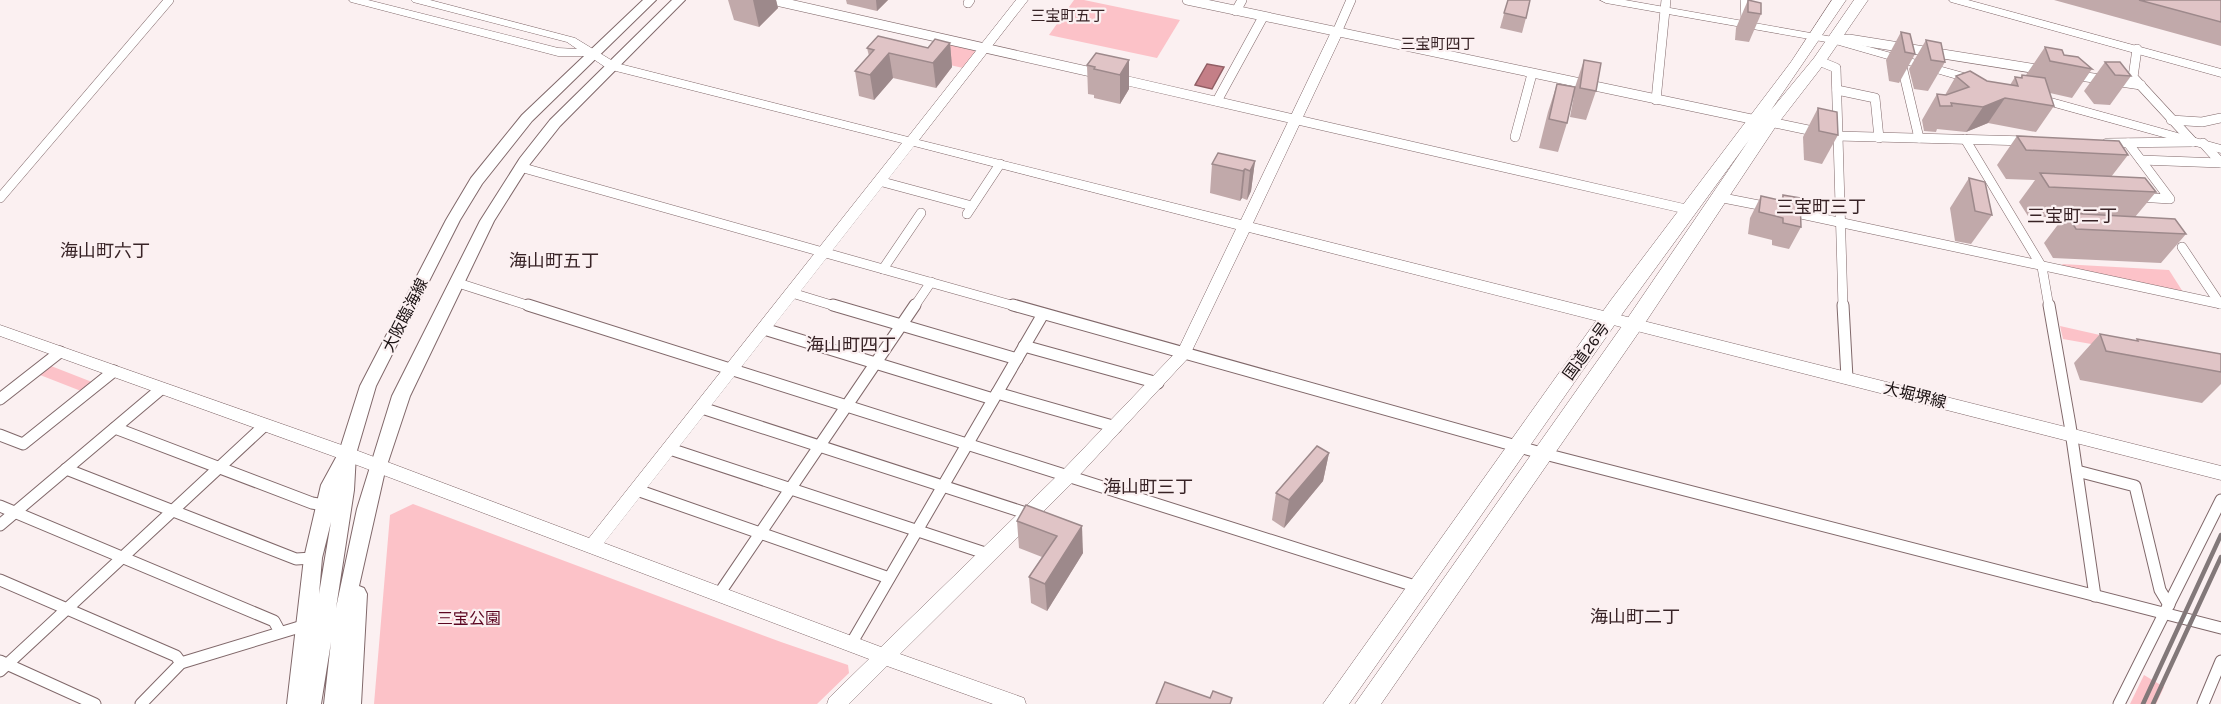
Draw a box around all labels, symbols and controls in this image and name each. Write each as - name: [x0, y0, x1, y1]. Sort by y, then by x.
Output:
- district label: 三宝町五丁: [1030, 7, 1106, 25]
- district label: 三宝町四丁: [1400, 35, 1476, 53]
- district label: 三宝町三丁: [1776, 196, 1866, 218]
- district label: 三宝町二丁: [2027, 205, 2117, 227]
- district label: 海山町六丁: [60, 240, 150, 262]
- district label: 海山町五丁: [509, 250, 599, 272]
- street label: 大阪臨海線: [378, 275, 432, 355]
- street label: 国道26号: [1559, 319, 1613, 383]
- district label: 海山町四丁: [806, 334, 896, 356]
- street label: 大堀堺線: [1882, 378, 1948, 412]
- district label: 海山町三丁: [1103, 476, 1193, 498]
- district label: 海山町二丁: [1590, 606, 1680, 628]
- park label: 三宝公園: [437, 609, 501, 628]

